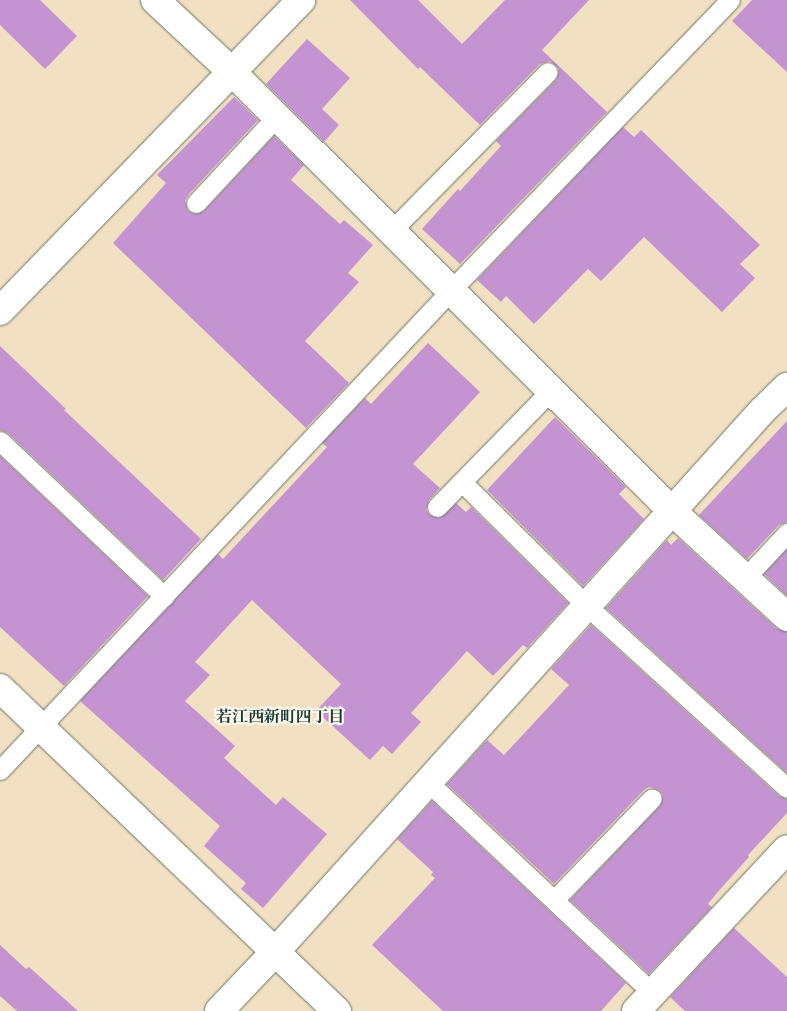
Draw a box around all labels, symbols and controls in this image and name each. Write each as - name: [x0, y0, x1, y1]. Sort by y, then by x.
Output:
- district label: 若江西新町四丁目: [216, 707, 344, 727]

